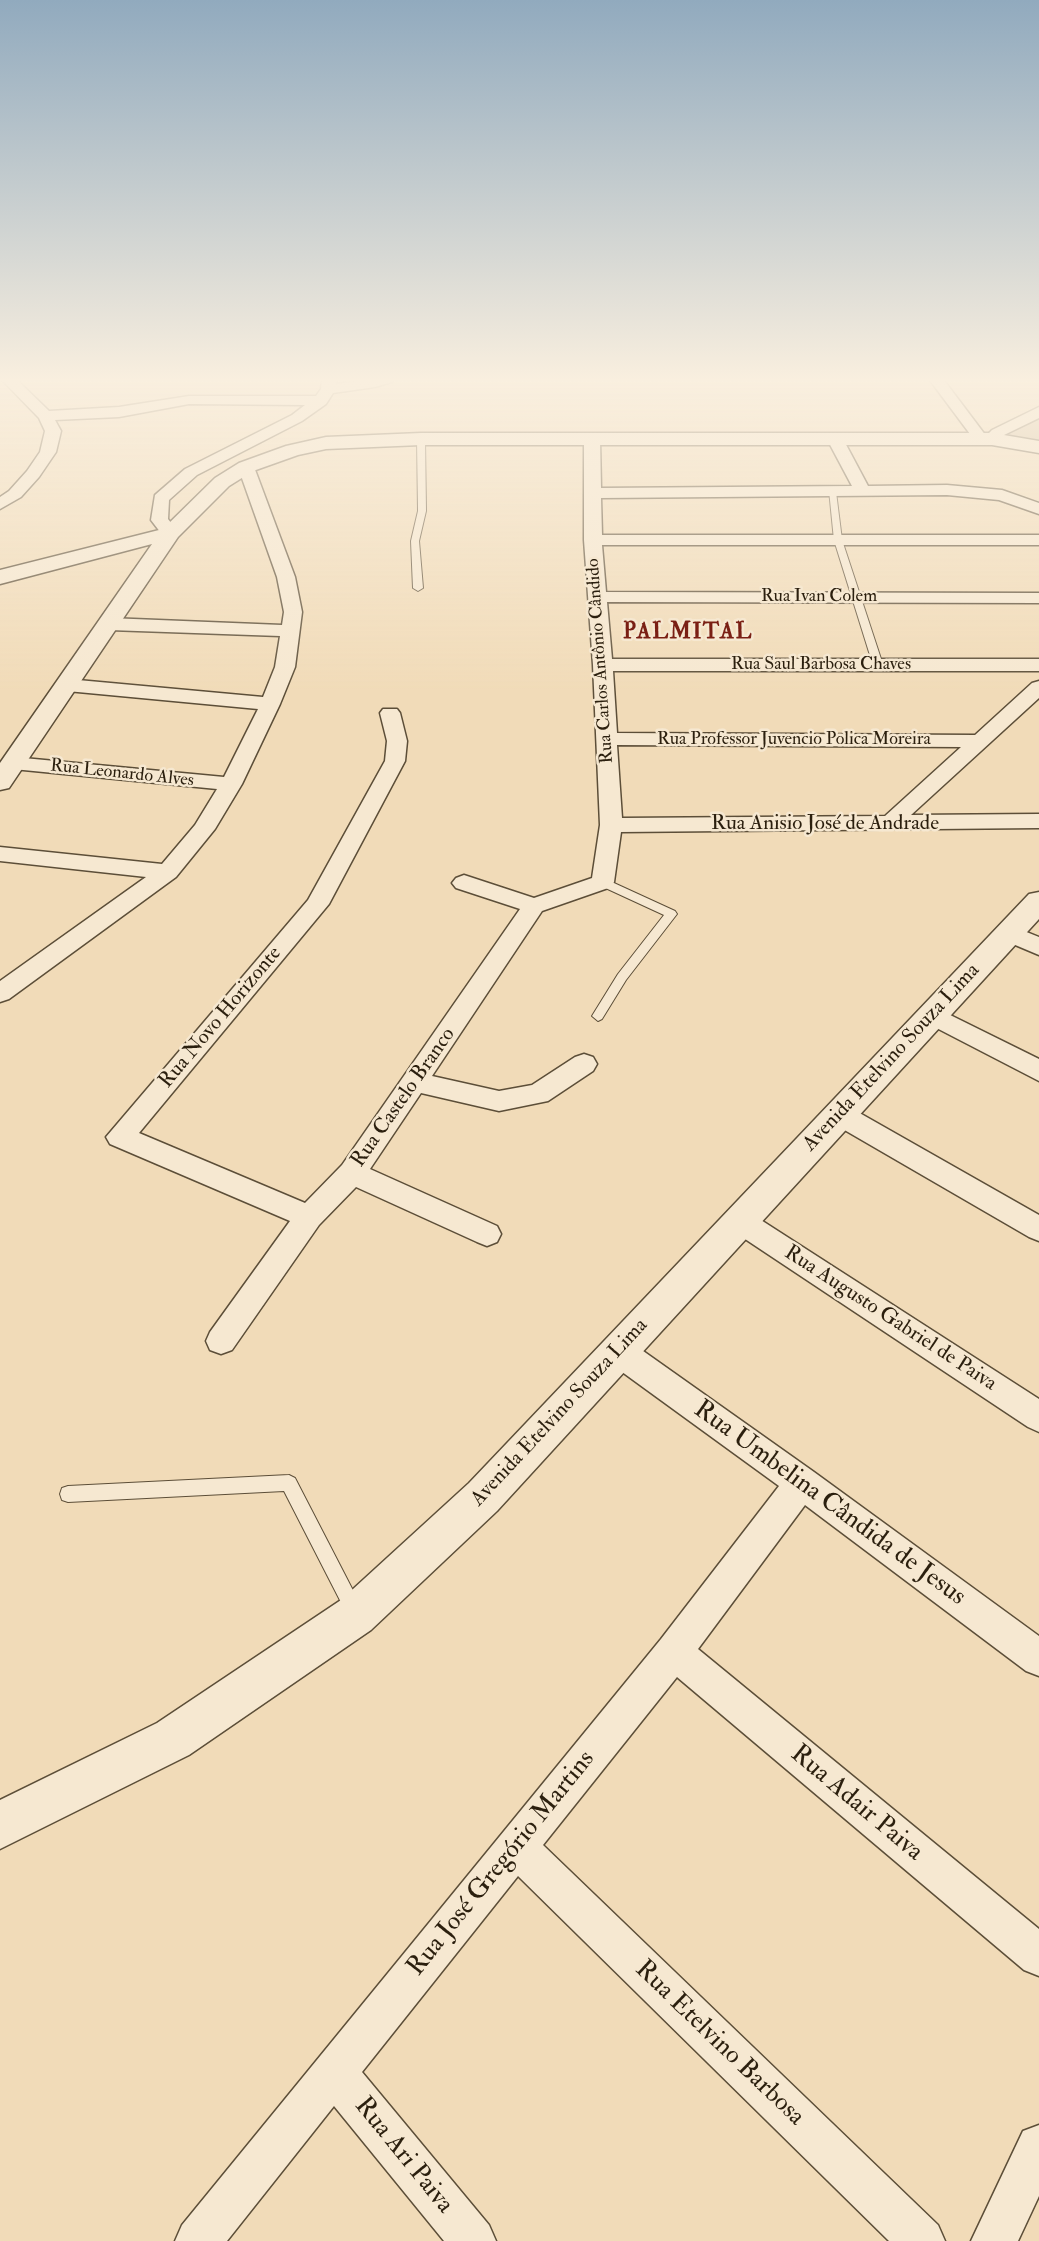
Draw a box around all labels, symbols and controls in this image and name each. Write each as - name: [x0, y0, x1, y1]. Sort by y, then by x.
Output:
- street label: Rua Carlos Antônio Cândido: [583, 558, 619, 764]
- street label: Rua Ivan Colem: [761, 586, 877, 608]
- district label: PALMITAL: [623, 620, 753, 646]
- street label: Rua Saul Barbosa Chaves: [731, 654, 911, 676]
- street label: Rua Professor Juvencio Polica Moreira: [657, 729, 931, 751]
- street label: Rua Leonardo Alves: [49, 756, 195, 792]
- street label: Rua Anisio José de Andrade: [711, 811, 939, 837]
- street label: Rua Novo Horizonte: [154, 942, 288, 1094]
- street label: Avenida Etelvino Souza Lima: [798, 959, 986, 1157]
- street label: Rua Castelo Branco: [346, 1023, 462, 1173]
- street label: Rua Augusto Gabriel de Paiva: [779, 1241, 1001, 1397]
- street label: Avenida Etelvino Souza Lima: [466, 1314, 654, 1512]
- street label: Rua Umbelina Cândida de Jesus: [687, 1395, 971, 1613]
- street label: Rua Adair Paiva: [783, 1739, 929, 1869]
- street label: Rua José Gregório Martins: [401, 1745, 603, 1983]
- street label: Rua Etelvino Barbosa: [627, 1955, 811, 2133]
- street label: Rua Ari Paiva: [347, 2092, 459, 2220]

